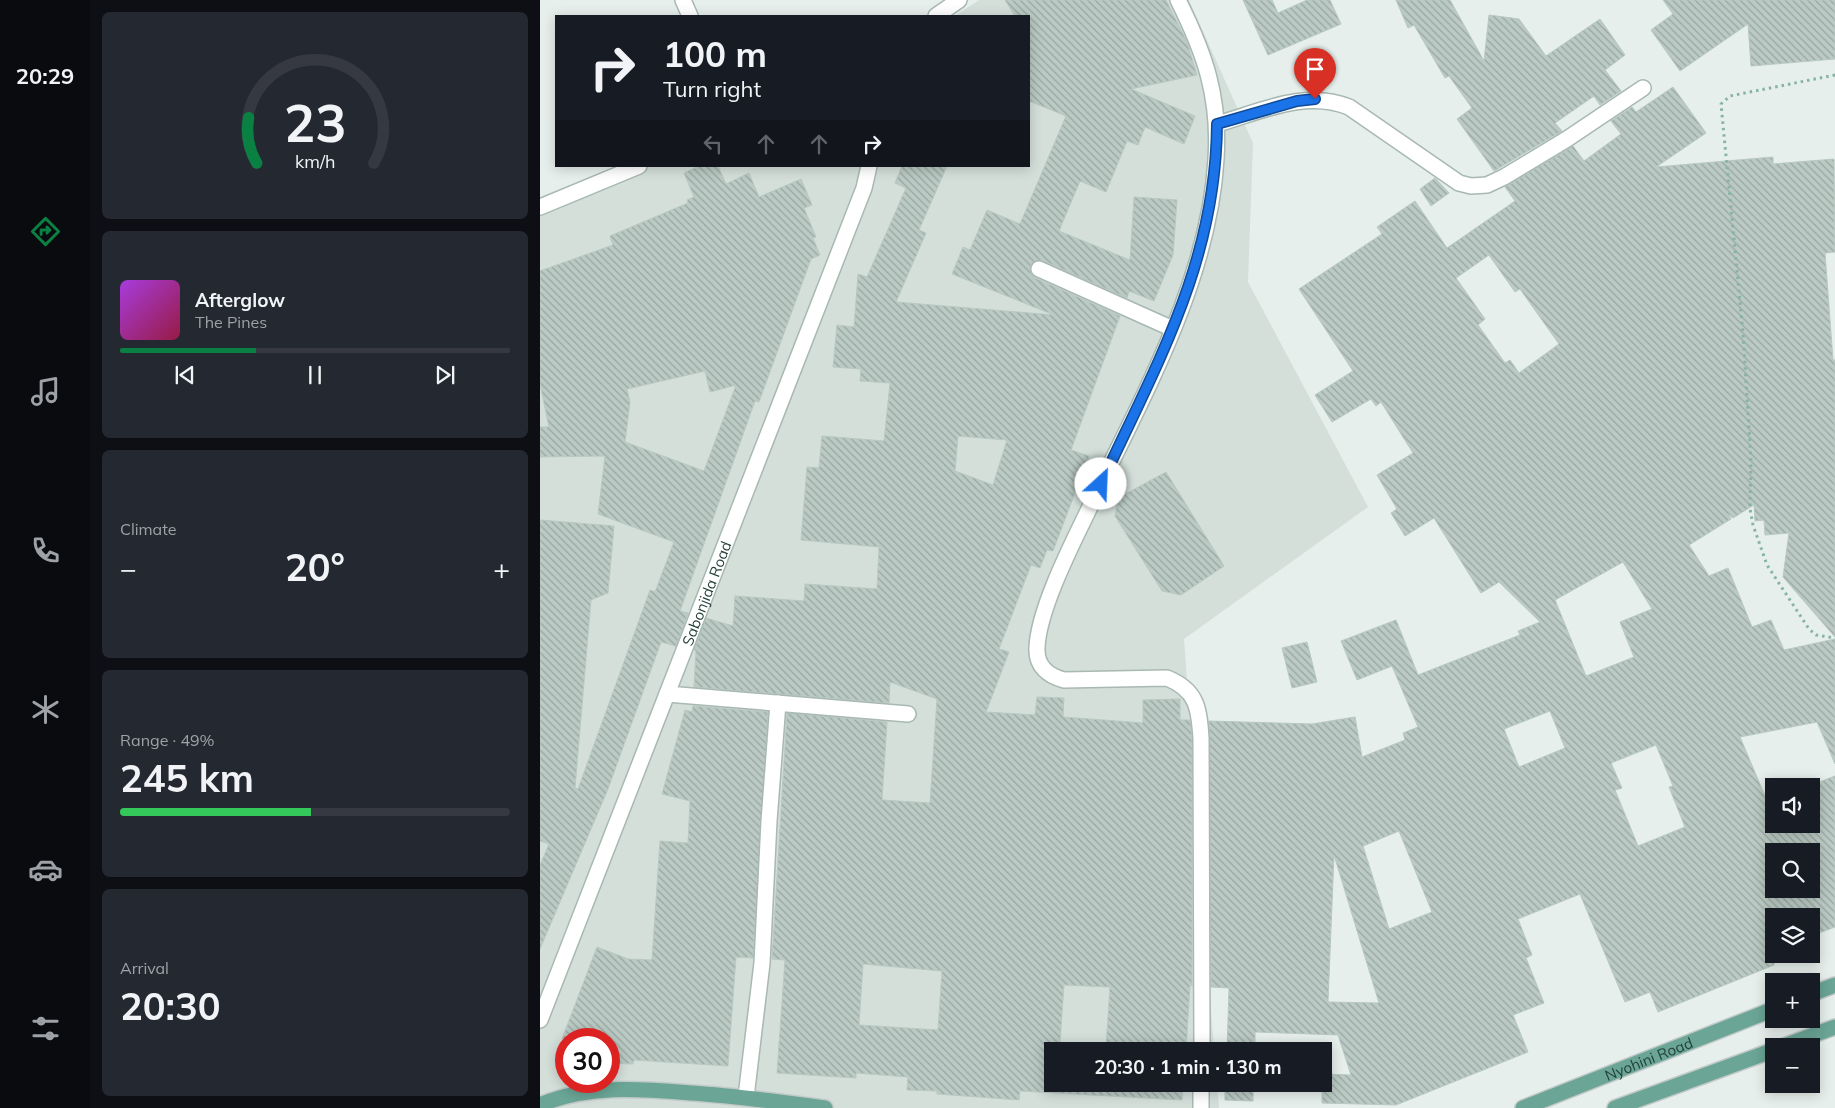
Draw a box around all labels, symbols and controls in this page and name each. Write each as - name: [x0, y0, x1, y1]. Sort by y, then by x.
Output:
- text: 100 m: [663, 32, 767, 76]
- icon: right: [580, 35, 645, 100]
- pin: [1294, 48, 1336, 99]
- icon: arrive: [1301, 55, 1329, 83]
- text: 20:29: [16, 62, 74, 90]
- text: Turn right: [663, 75, 761, 103]
- text: 23: [284, 90, 346, 155]
- icon: left: [699, 130, 727, 158]
- icon: ahead: [752, 130, 780, 158]
- icon: ahead: [805, 130, 833, 158]
- icon: right: [858, 130, 886, 158]
- text: km/h: [295, 150, 335, 172]
- icon: directions: [28, 214, 63, 249]
- text: Afterglow: [195, 288, 285, 312]
- text: The Pines: [195, 312, 267, 332]
- icon: previous: [171, 361, 199, 389]
- icon: pause: [301, 361, 329, 389]
- icon: next: [431, 361, 459, 389]
- icon: music: [28, 374, 63, 409]
- position arrow: [1074, 457, 1126, 509]
- text: Climate: [120, 519, 176, 539]
- icon: phone: [28, 533, 63, 568]
- street label: Sabonjida Road: [677, 538, 735, 648]
- text: 20°: [285, 543, 345, 591]
- text: −: [120, 551, 137, 586]
- text: +: [493, 551, 510, 586]
- icon: climate: [28, 692, 63, 727]
- text: Range · 49%: [120, 730, 215, 750]
- text: 245 km: [120, 754, 254, 802]
- map controls: [1765, 778, 1820, 1093]
- button: sound: [1765, 778, 1820, 833]
- button: search: [1765, 843, 1820, 898]
- icon: car: [28, 852, 63, 887]
- button: layers: [1765, 908, 1820, 963]
- text: Arrival: [120, 958, 169, 978]
- button: +: [1765, 973, 1820, 1028]
- text: 20:30: [120, 982, 221, 1030]
- icon: filters: [28, 1011, 63, 1046]
- speed limit sign: 30: [555, 1028, 620, 1093]
- street label: Nyohini Road: [1602, 1033, 1695, 1084]
- button: −: [1765, 1038, 1820, 1093]
- text: 20:30 · 1 min · 130 m: [1094, 1055, 1282, 1079]

